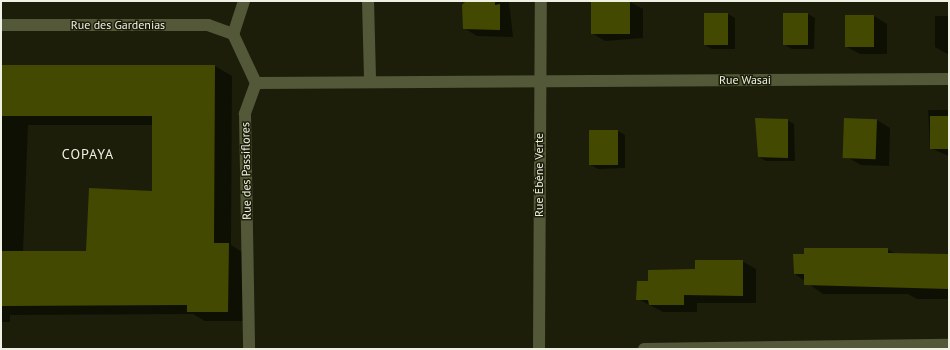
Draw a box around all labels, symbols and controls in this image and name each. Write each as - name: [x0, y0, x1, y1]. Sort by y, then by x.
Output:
- street label: Rue des Gardenias: [71, 18, 165, 32]
- street label: Rue Wasai: [719, 73, 771, 87]
- street label: Rue des Passiflores: [238, 122, 254, 220]
- street label: Rue Ébène Verte: [532, 133, 546, 217]
- district label: COPAYA: [62, 146, 114, 162]

